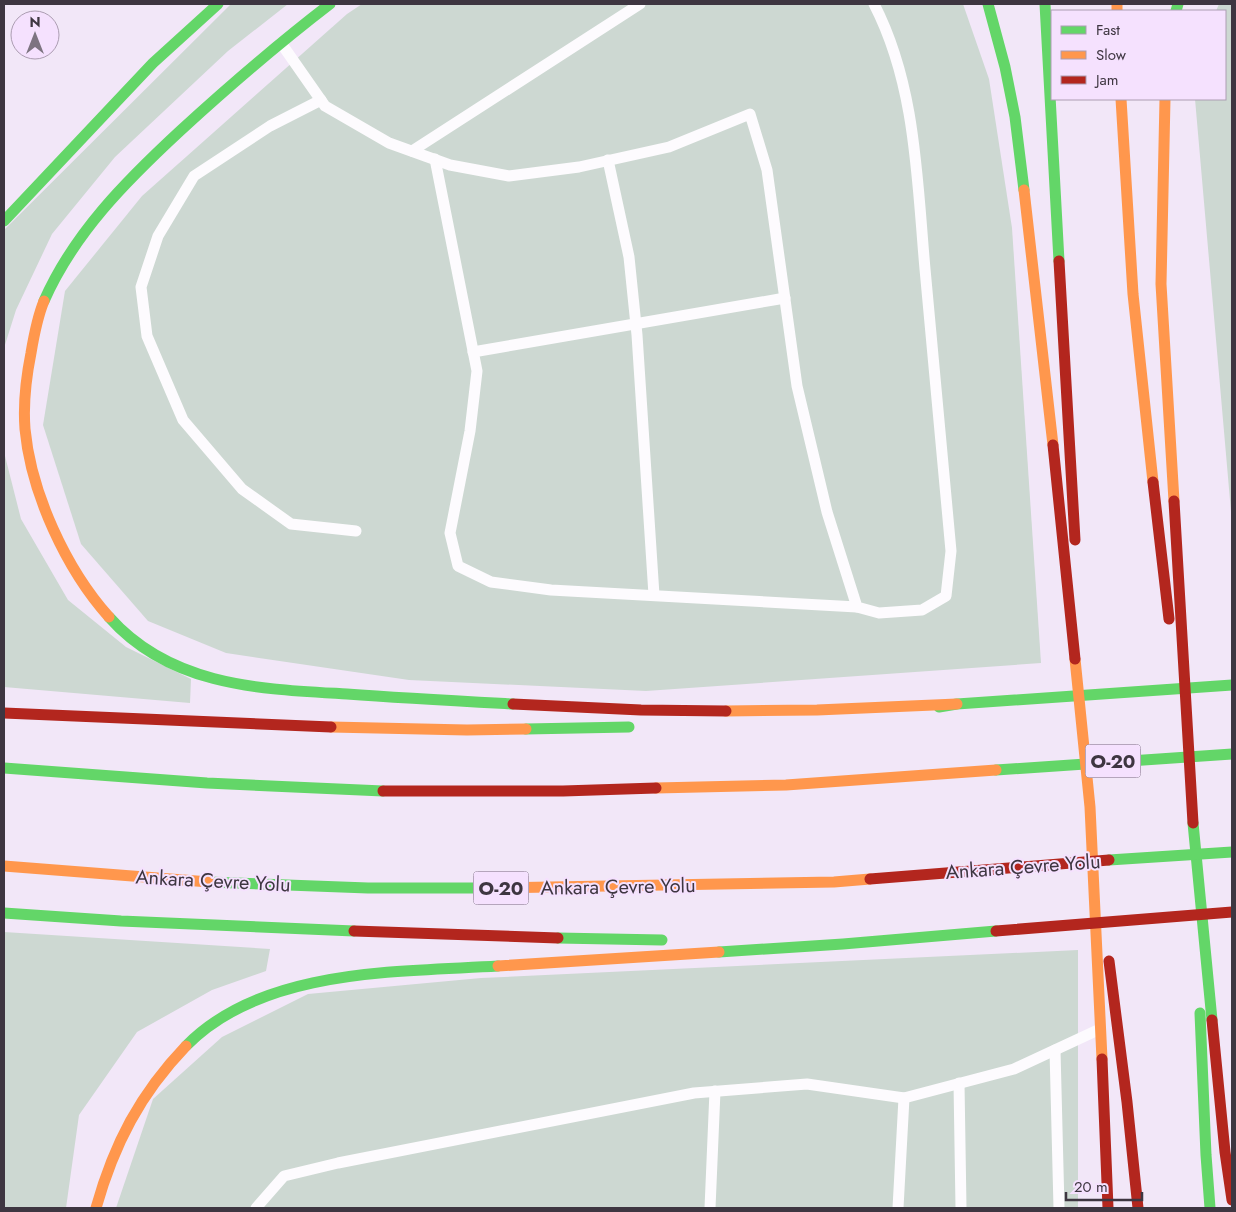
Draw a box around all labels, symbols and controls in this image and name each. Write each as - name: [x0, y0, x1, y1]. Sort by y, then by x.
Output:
- north arrow: [10, 10, 60, 60]
- legend: [1051, 10, 1226, 100]
- text: N: [29, 12, 41, 32]
- text: Fast: [1096, 19, 1120, 41]
- text: Slow: [1096, 44, 1127, 66]
- text: Jam: [1094, 69, 1119, 91]
- road number: O-20: [1086, 744, 1140, 778]
- street label: Ankara Çevre Yolu: [945, 847, 1101, 887]
- street label: Ankara Çevre Yolu: [135, 862, 291, 900]
- road number: O-20: [474, 871, 528, 904]
- street label: Ankara Çevre Yolu: [540, 871, 696, 903]
- scale bar: [1066, 1170, 1142, 1202]
- text: 20 m: [1074, 1176, 1108, 1198]

